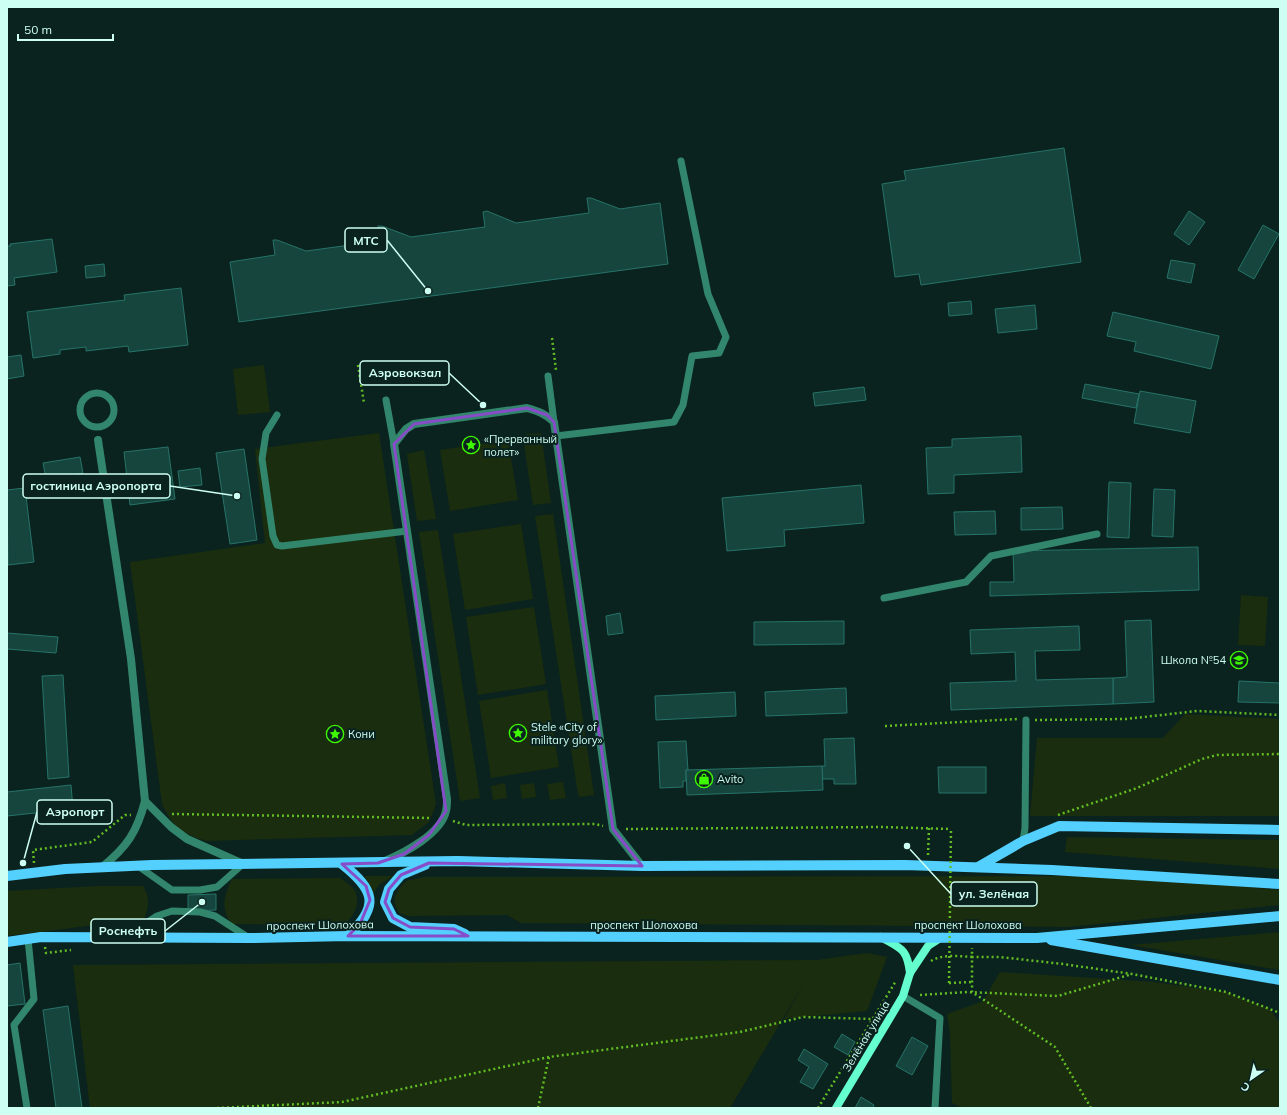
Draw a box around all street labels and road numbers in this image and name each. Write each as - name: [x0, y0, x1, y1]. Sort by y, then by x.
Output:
- street label: проспект Шолохова: [266, 917, 374, 933]
- street label: проспект Шолохова: [590, 918, 698, 932]
- street label: проспект Шолохова: [914, 918, 1022, 932]
- street label: Зелёная улица: [839, 998, 893, 1074]

